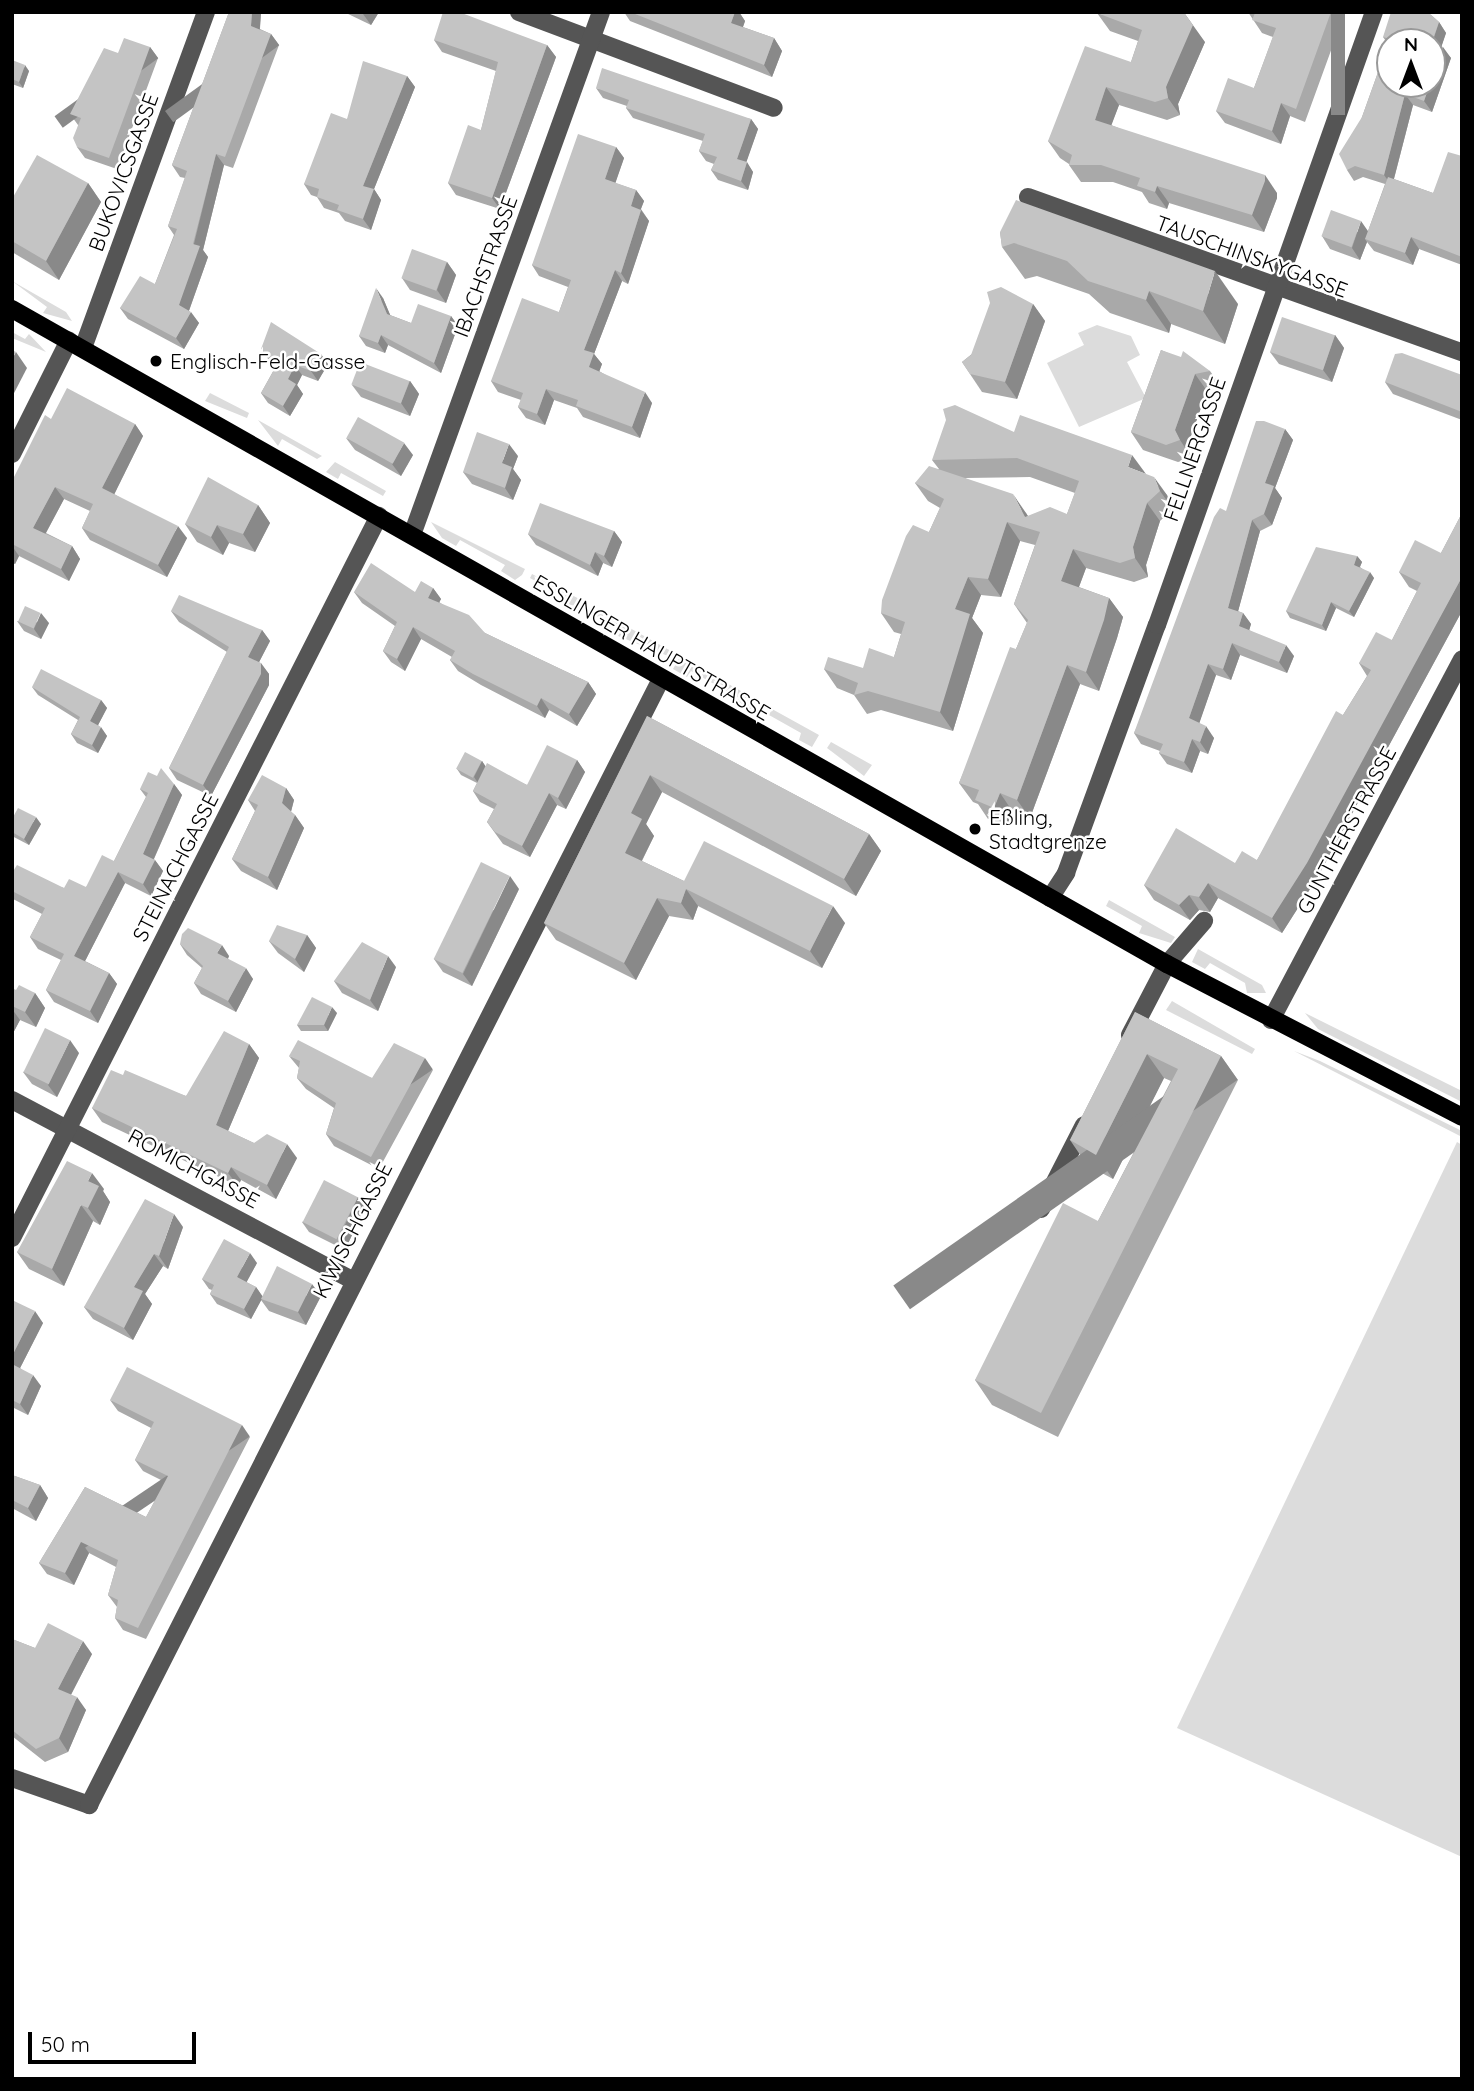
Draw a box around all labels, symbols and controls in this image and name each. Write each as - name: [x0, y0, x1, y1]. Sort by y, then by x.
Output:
- north arrow: [1376, 28, 1446, 98]
- text: N: [1404, 32, 1418, 56]
- street label: BUKOVICSGASSE: [83, 89, 163, 255]
- street label: IBACHSTRASSE: [448, 192, 522, 340]
- street label: TAUSCHINSKYGASSE: [1153, 210, 1351, 302]
- place label: Englisch-Feld-Gasse: [170, 348, 365, 374]
- marker: Englisch-Feld-Gasse: [148, 353, 164, 369]
- street label: FELLNERGASSE: [1158, 374, 1230, 524]
- street label: ESSLINGER HAUPTSTRASSE: [529, 569, 775, 725]
- street label: GUNTHERSTRASSE: [1291, 742, 1401, 918]
- street label: STEINACHGASSE: [127, 789, 223, 945]
- place label: Eßling, Stadtgrenze: [989, 804, 1107, 854]
- marker: Eßling, Stadtgrenze: [967, 821, 983, 837]
- street label: ROMICHGASSE: [124, 1123, 264, 1213]
- street label: KIWISCHGASSE: [307, 1158, 397, 1302]
- scale bar: [32, 2018, 200, 2062]
- text: 50 m: [41, 2031, 90, 2057]

